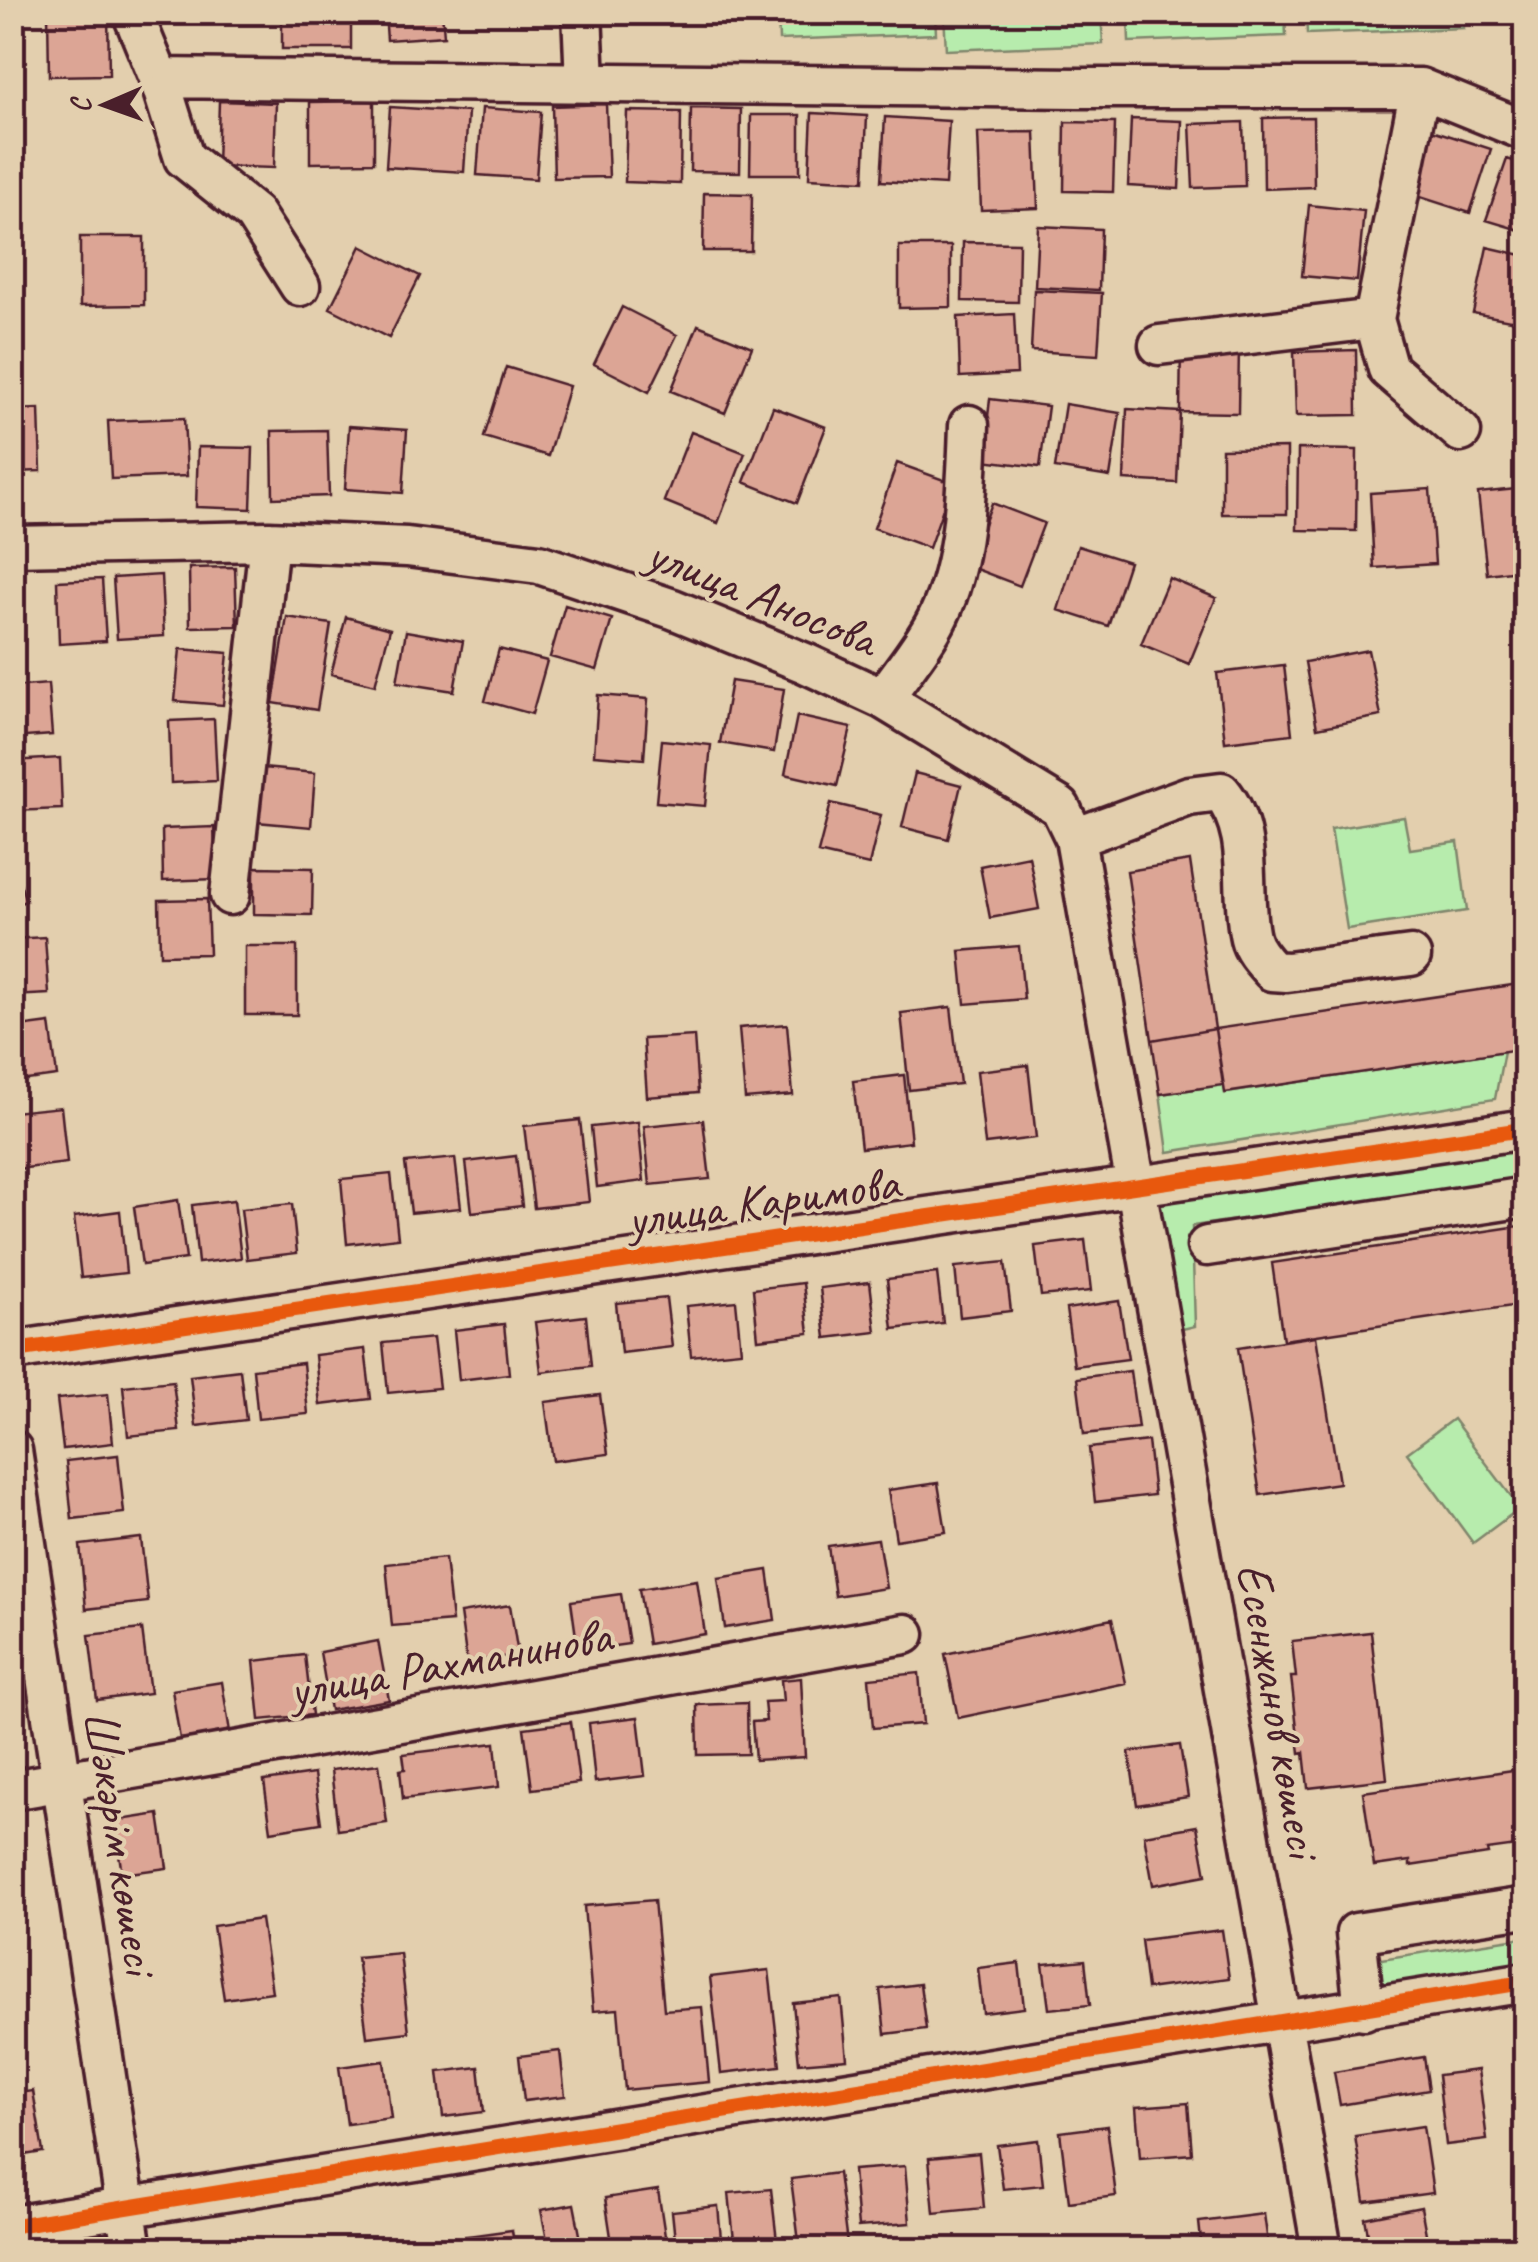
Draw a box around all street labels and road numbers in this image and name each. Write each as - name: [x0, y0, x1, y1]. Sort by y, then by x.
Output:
- street label: улица Аносова: [635, 520, 890, 672]
- street label: улица Каримова: [620, 1150, 906, 1252]
- street label: Есенжанов көшесі: [1222, 1558, 1337, 1867]
- street label: улица Рахманинова: [281, 1603, 619, 1723]
- street label: Шәкәрім көшесі: [69, 1706, 174, 1984]

